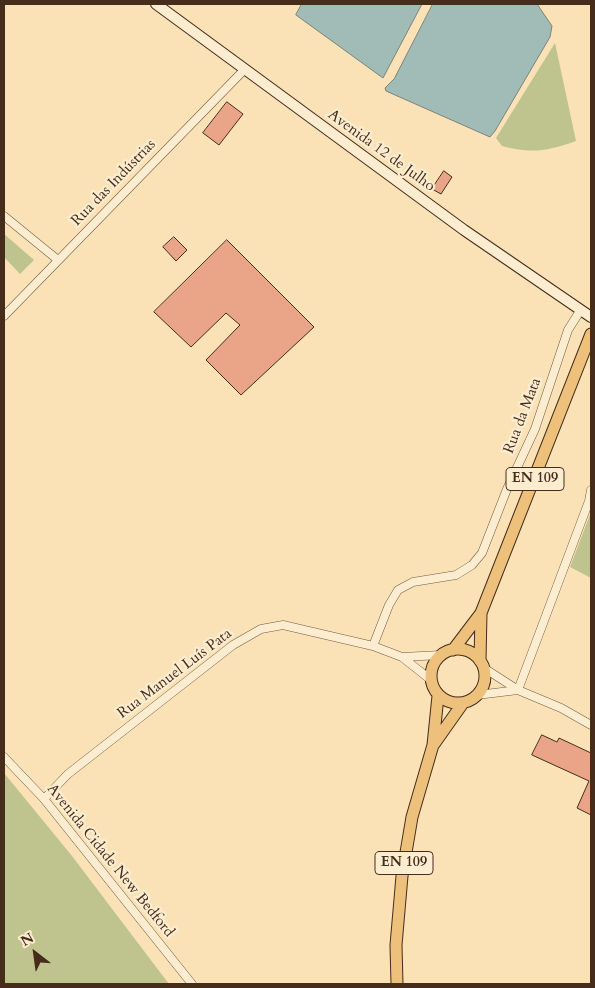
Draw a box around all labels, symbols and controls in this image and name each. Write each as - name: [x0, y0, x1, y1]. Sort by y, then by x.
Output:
- street label: Avenida 12 de Julho: [324, 106, 438, 196]
- street label: Rua das Indústrias: [68, 136, 160, 230]
- street label: Rua da Mata: [500, 376, 546, 456]
- road number: EN 109: [506, 468, 564, 490]
- street label: Rua Manuel Luís Pata: [114, 625, 236, 723]
- street label: Avenida Cidade New Bedford: [43, 781, 177, 941]
- road number: EN 109: [375, 851, 433, 874]
- north arrow: [10, 928, 60, 978]
- text: N: [17, 928, 37, 951]

